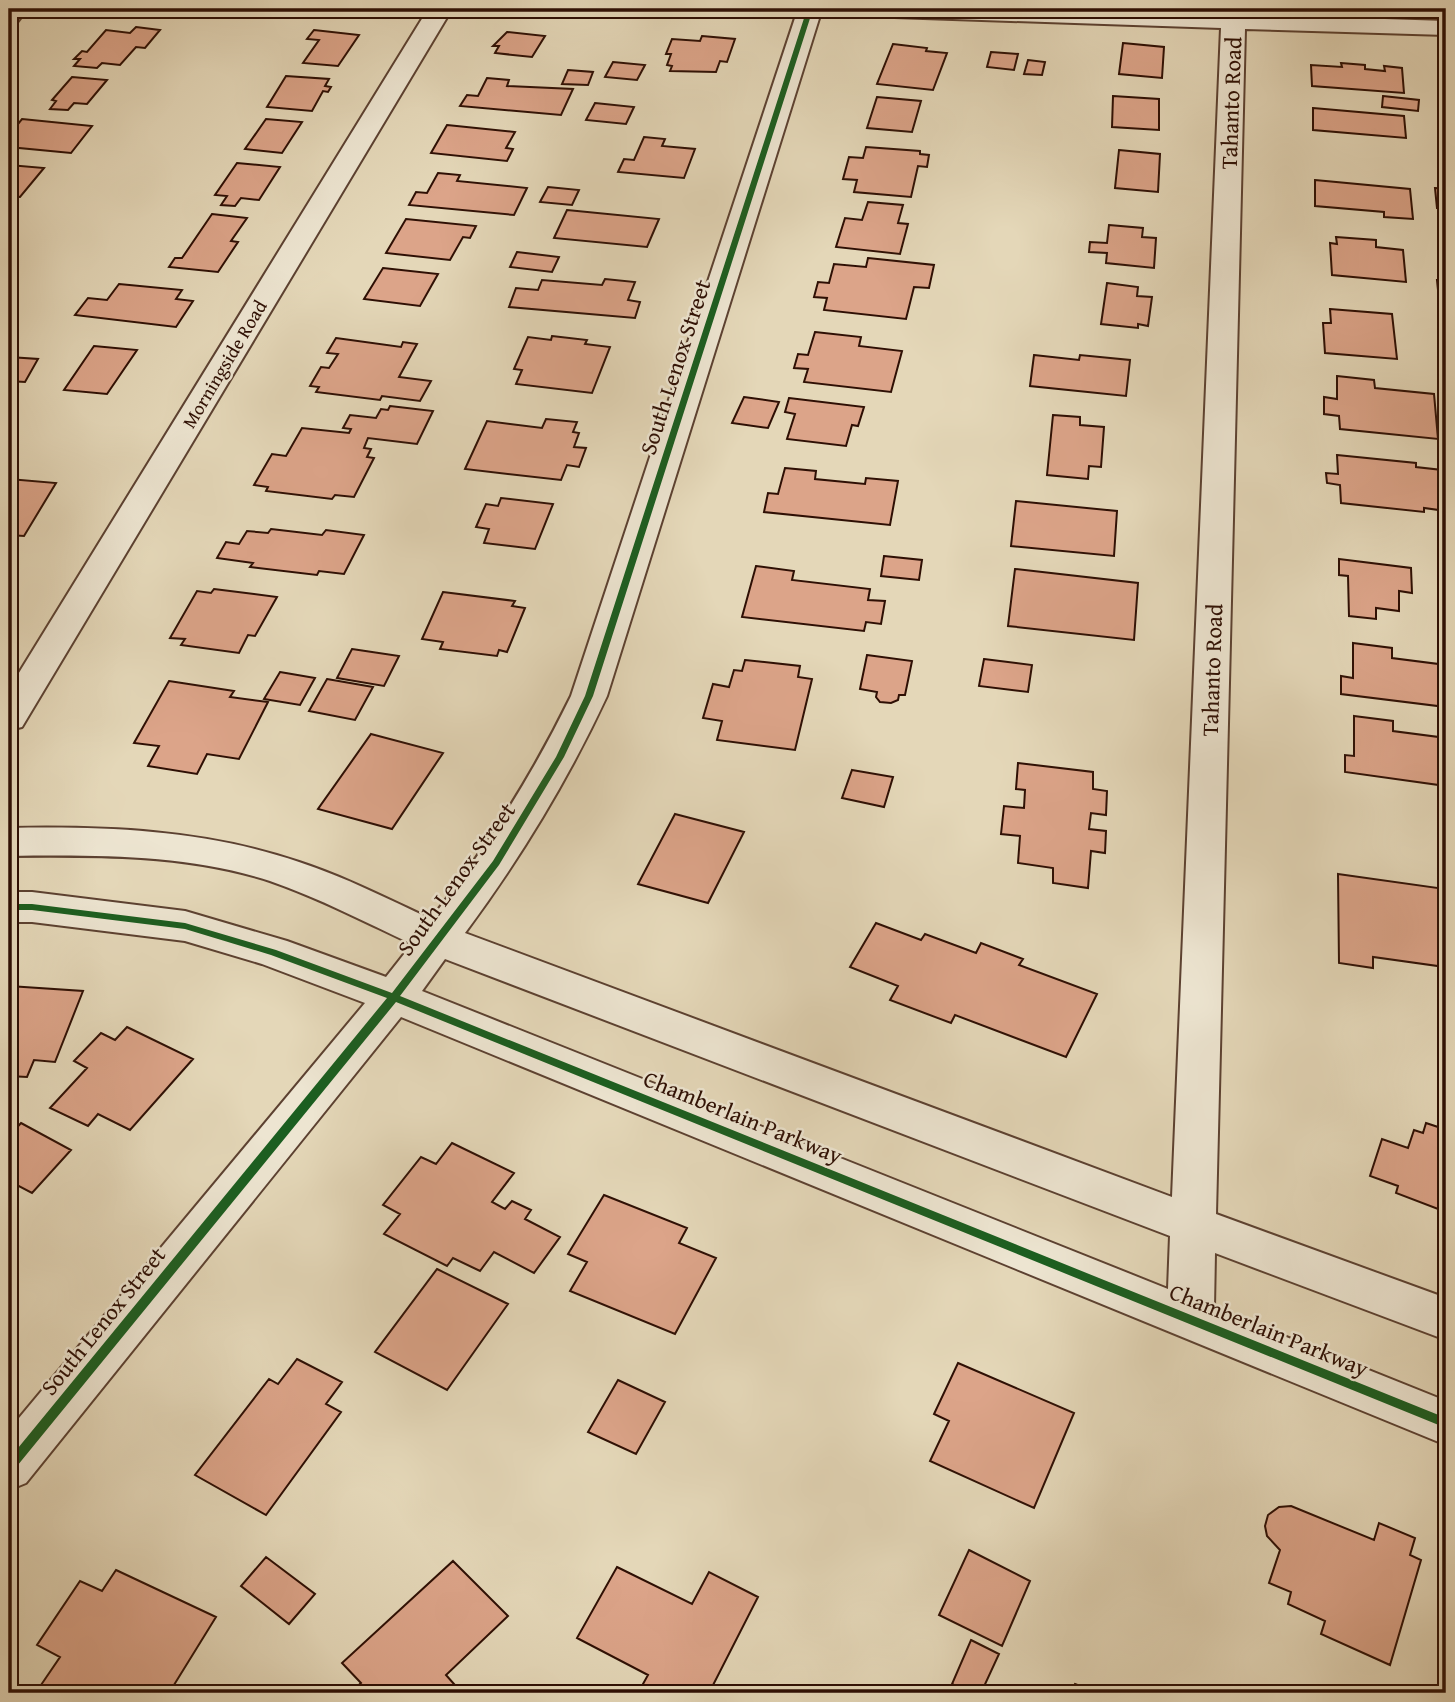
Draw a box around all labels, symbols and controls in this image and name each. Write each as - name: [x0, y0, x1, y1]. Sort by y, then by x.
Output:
- street label: Tahanto Road: [1212, 35, 1249, 170]
- street label: South Lenox Street: [631, 275, 718, 459]
- street label: Morningside Road: [175, 294, 274, 433]
- street label: Tahanto Road: [1193, 602, 1230, 737]
- street label: South Lenox Street: [389, 795, 523, 962]
- street label: Chamberlain Parkway: [639, 1062, 848, 1172]
- street label: South Lenox Street: [32, 1239, 173, 1402]
- street label: Chamberlain Parkway: [1165, 1275, 1374, 1385]

